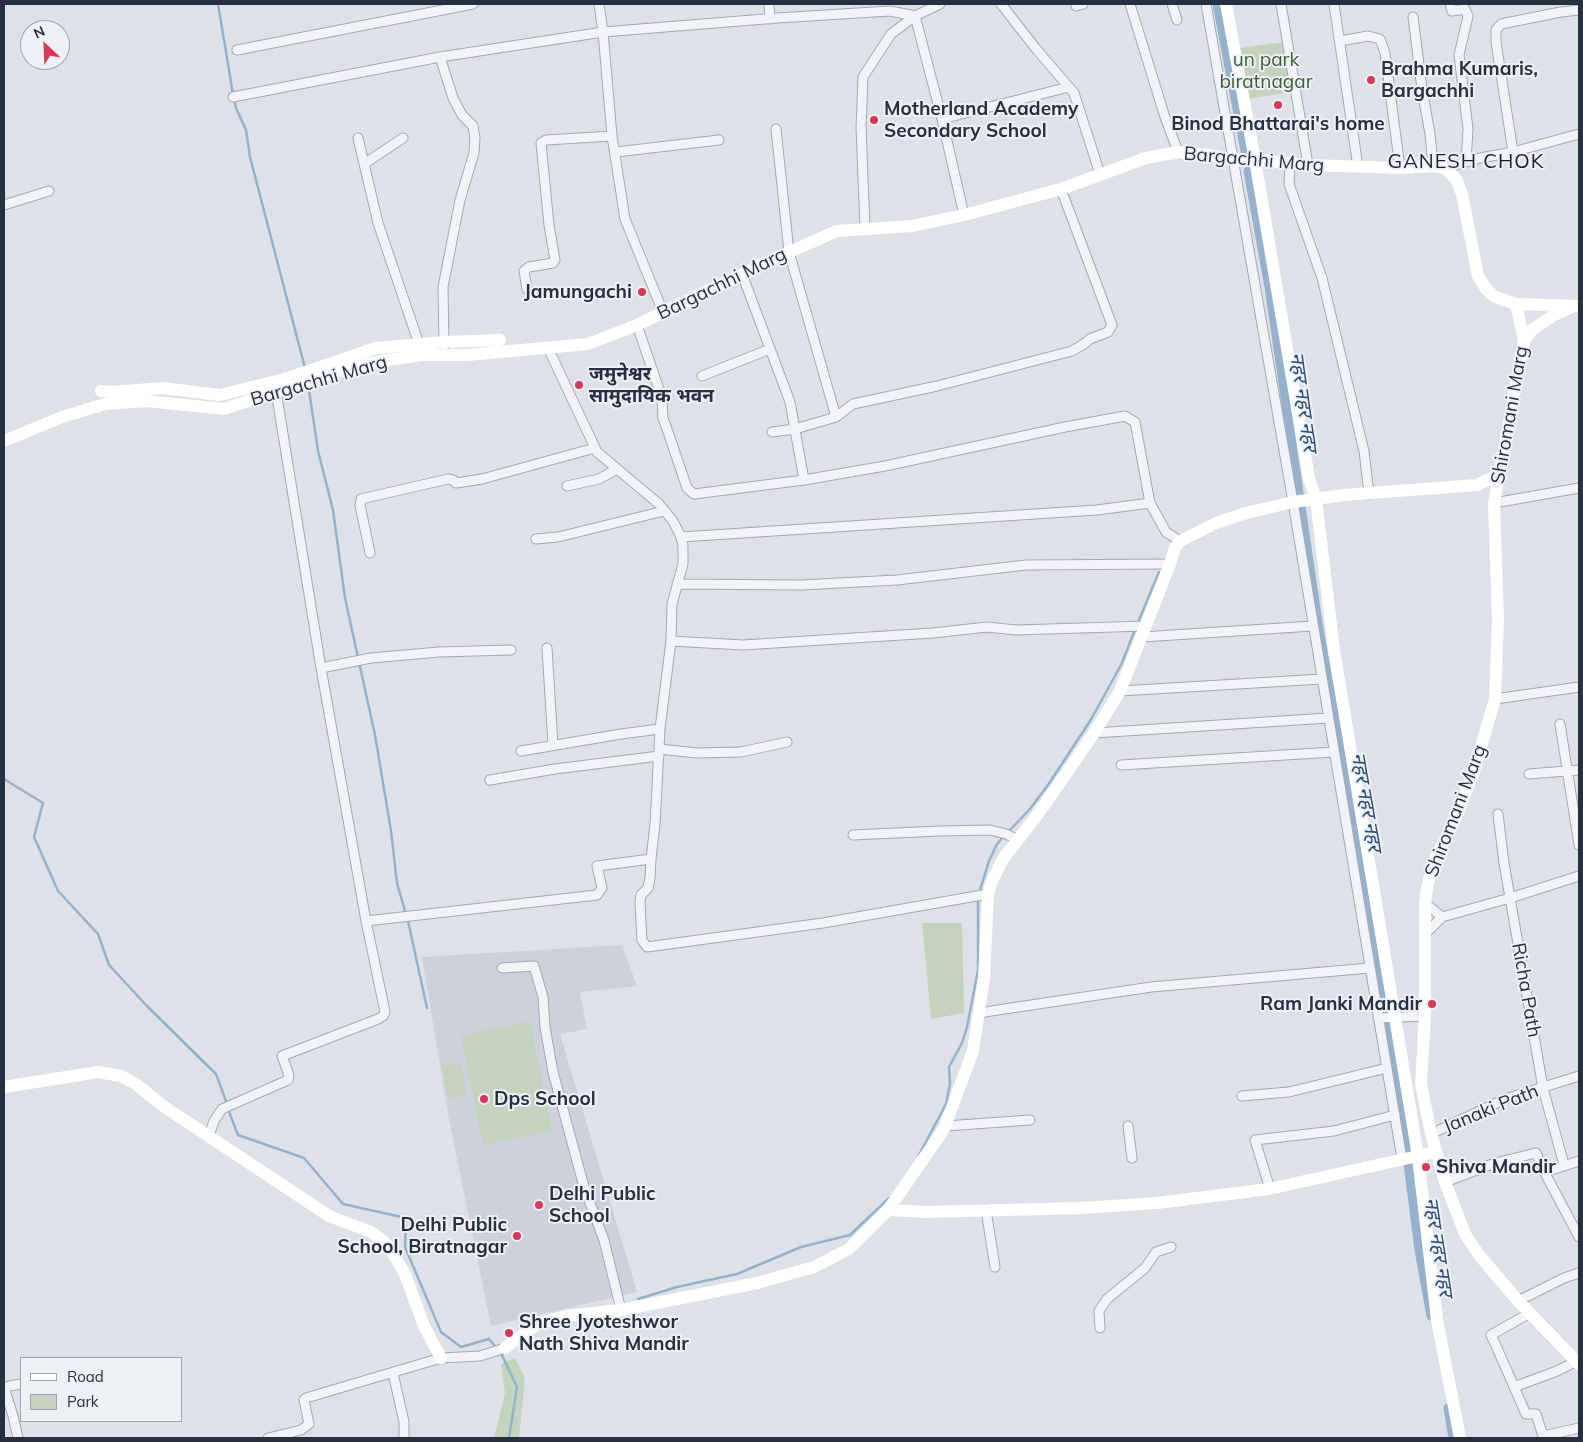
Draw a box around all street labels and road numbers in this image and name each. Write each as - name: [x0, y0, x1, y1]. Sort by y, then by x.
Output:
- street label: Bargachhi Marg: [1183, 142, 1325, 178]
- street label: Bargachhi Marg: [654, 243, 790, 325]
- street label: Shiromani Marg: [1487, 344, 1533, 486]
- street label: Bargachhi Marg: [248, 351, 390, 411]
- street label: Shiromani Marg: [1420, 742, 1492, 880]
- street label: Richa Path: [1506, 941, 1546, 1039]
- street label: Janaki Path: [1440, 1080, 1542, 1138]

